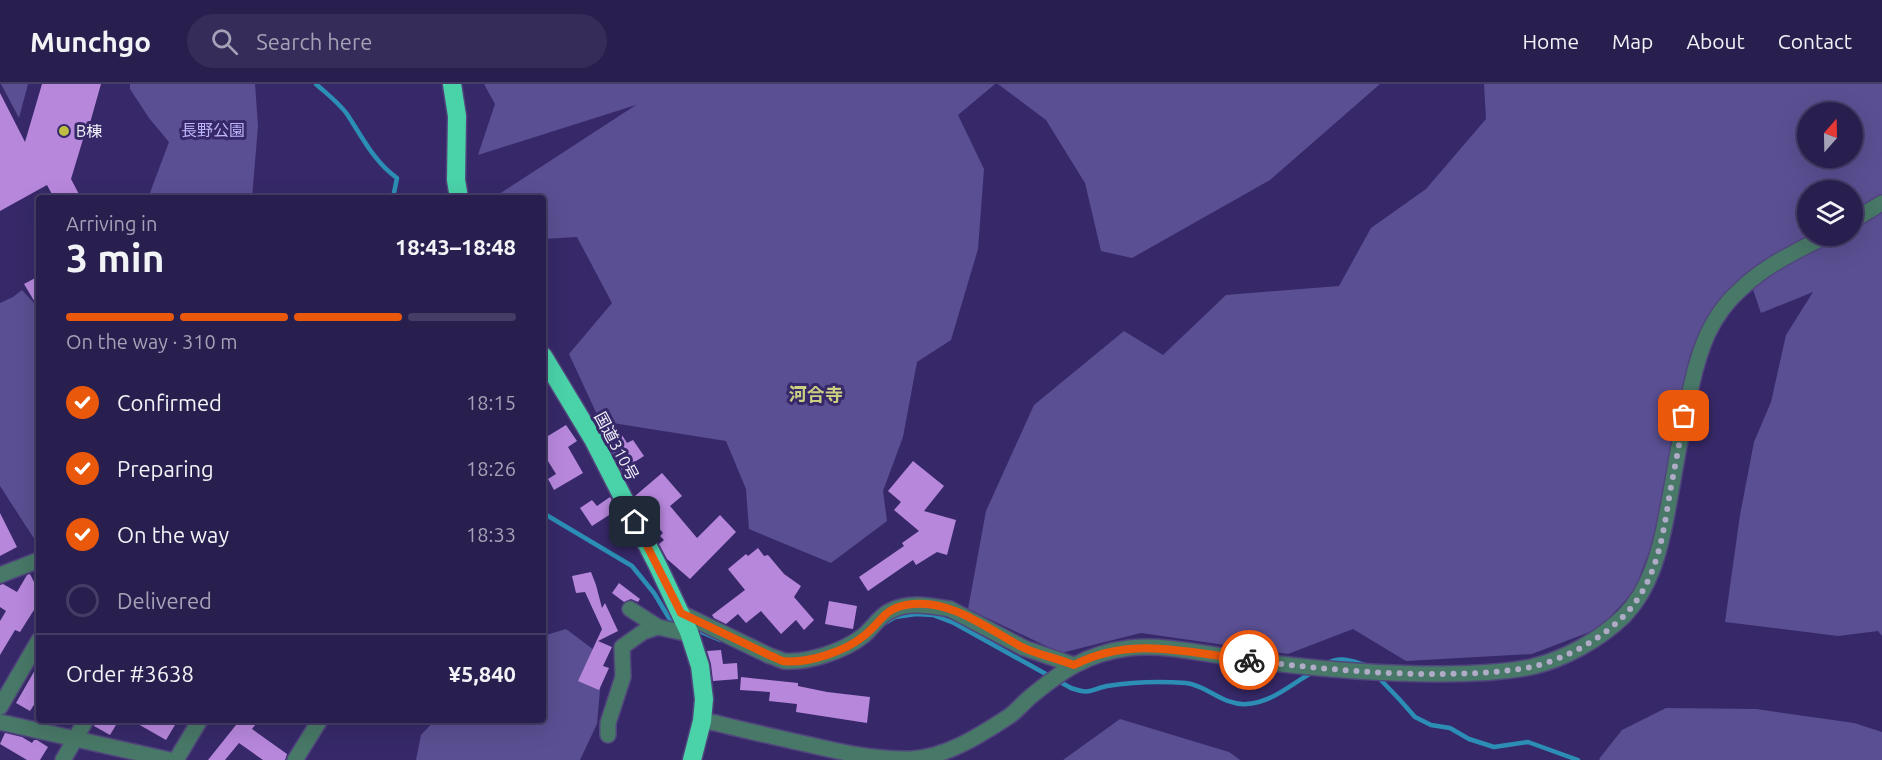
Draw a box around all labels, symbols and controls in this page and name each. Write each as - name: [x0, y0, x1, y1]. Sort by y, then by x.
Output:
- search box: [187, 14, 607, 68]
- icon: search: [208, 25, 241, 58]
- text: Munchgo: [30, 26, 151, 57]
- text: Search here: [256, 29, 372, 54]
- text: Home: [1522, 29, 1579, 53]
- text: Map: [1612, 29, 1653, 53]
- text: About: [1686, 29, 1745, 53]
- text: Contact: [1778, 29, 1852, 53]
- north arrow: [1797, 102, 1863, 168]
- map controls: [1797, 102, 1863, 246]
- park label: 長野公園: [181, 121, 245, 139]
- place label: B棟: [76, 122, 102, 140]
- marker: B棟: [57, 124, 71, 138]
- button: layers: [1797, 180, 1863, 246]
- text: Arriving in: [66, 212, 157, 235]
- text: 18:43–18:48: [395, 234, 516, 259]
- text: 3 min: [66, 236, 165, 279]
- text: On the way · 310 m: [66, 330, 238, 353]
- district label: 河合寺: [789, 384, 843, 404]
- icon: check: [66, 386, 99, 419]
- text: Confirmed: [117, 390, 222, 415]
- pin: [1658, 390, 1709, 441]
- text: 18:15: [466, 391, 516, 414]
- icon: bag: [1667, 399, 1700, 432]
- street label: 国道310号: [591, 409, 643, 483]
- icon: check: [66, 452, 99, 485]
- text: Preparing: [117, 456, 214, 481]
- text: 18:26: [466, 457, 516, 480]
- pin: [609, 496, 660, 547]
- icon: home: [618, 505, 651, 538]
- icon: check: [66, 518, 99, 551]
- text: On the way: [117, 522, 229, 547]
- text: 18:33: [466, 523, 516, 546]
- text: Delivered: [117, 588, 212, 613]
- courier: [1219, 630, 1279, 690]
- icon: bike: [1233, 644, 1266, 677]
- text: Order #3638: [66, 661, 194, 686]
- text: ¥5,840: [449, 661, 516, 686]

